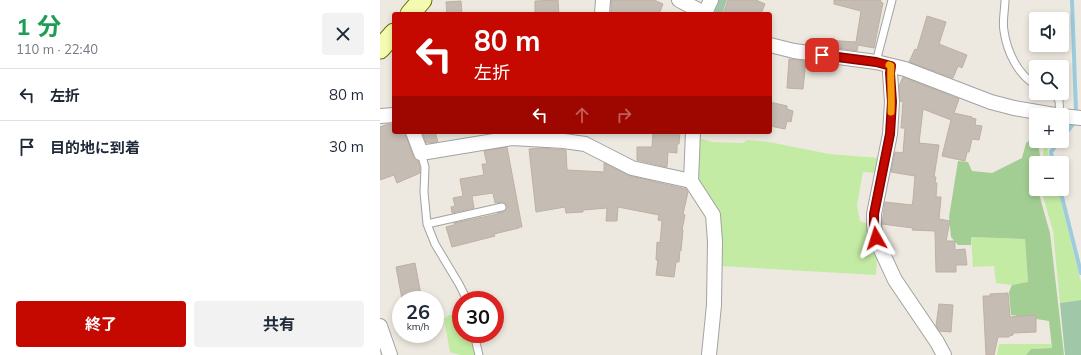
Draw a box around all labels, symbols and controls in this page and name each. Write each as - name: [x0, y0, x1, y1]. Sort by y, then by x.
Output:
- text: 1 分: [16, 11, 61, 41]
- map controls: [1029, 12, 1069, 196]
- button: sound: [1029, 12, 1069, 52]
- button: close: [322, 13, 364, 55]
- text: 80 m: [474, 23, 540, 58]
- icon: left: [408, 28, 460, 80]
- pin: [805, 38, 839, 72]
- text: 110 m · 22:40: [16, 41, 98, 57]
- icon: arrive: [811, 44, 833, 66]
- button: search: [1029, 60, 1069, 100]
- text: 左折: [474, 61, 510, 84]
- icon: left: [16, 84, 38, 106]
- text: 80 m: [329, 85, 364, 104]
- text: 左折: [50, 86, 80, 105]
- icon: left: [529, 104, 551, 126]
- icon: ahead: [571, 104, 593, 126]
- icon: right: [613, 104, 635, 126]
- button: +: [1029, 108, 1069, 148]
- icon: arrive: [16, 136, 38, 158]
- text: 30 m: [329, 137, 364, 156]
- text: 目的地に到着: [50, 138, 140, 157]
- button: −: [1029, 156, 1069, 196]
- position arrow: [855, 217, 897, 259]
- speed limit sign: 30: [452, 291, 504, 343]
- text: 26: [406, 299, 430, 324]
- button: 終了: [16, 301, 186, 347]
- button: 共有: [194, 301, 364, 347]
- text: km/h: [407, 320, 429, 333]

